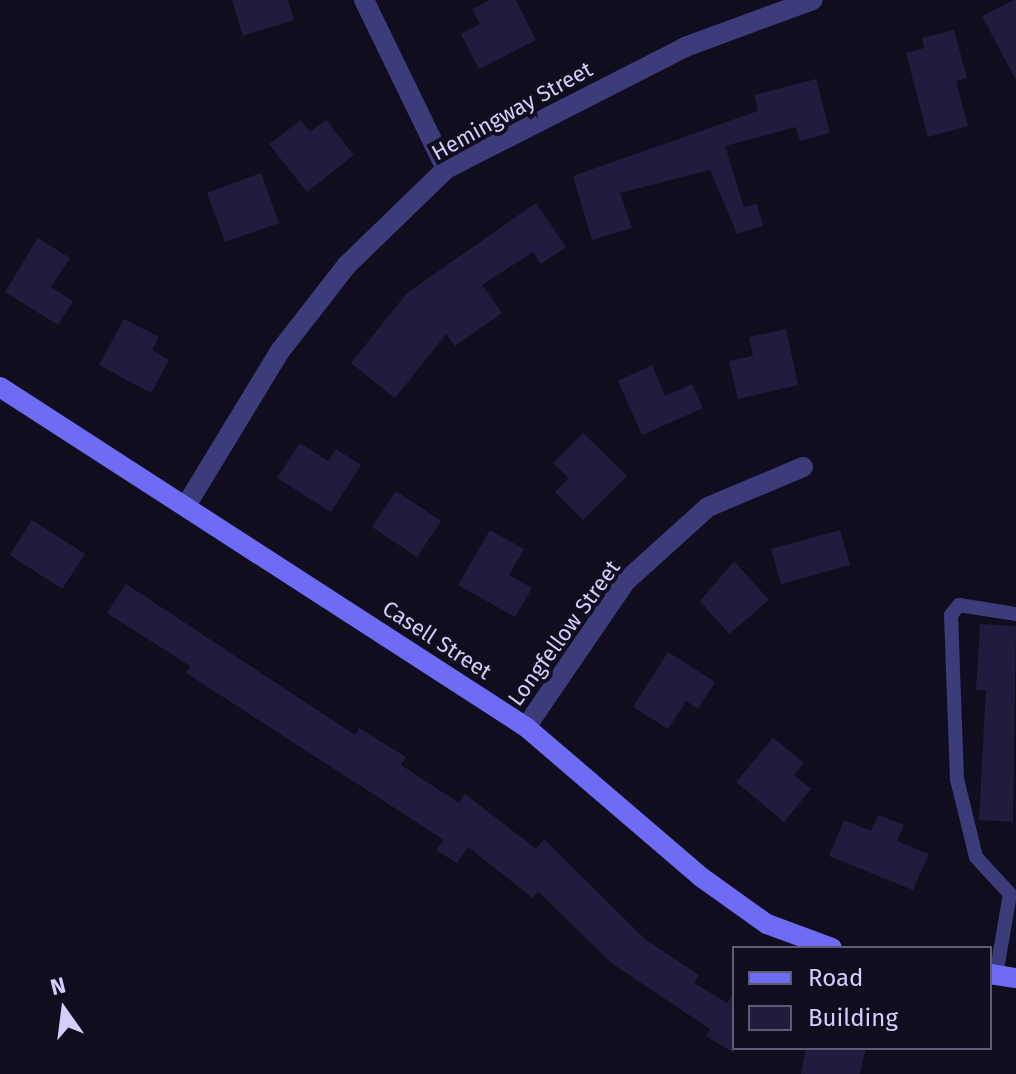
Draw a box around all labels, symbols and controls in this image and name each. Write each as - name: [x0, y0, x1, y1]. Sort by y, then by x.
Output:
- street label: Hemingway Street: [427, 56, 597, 166]
- street label: Longfellow Street: [502, 555, 626, 711]
- street label: Casell Street: [378, 595, 496, 685]
- legend: [732, 946, 992, 1050]
- text: Road: [808, 964, 863, 992]
- north arrow: [24, 970, 104, 1050]
- text: N: [48, 971, 68, 1001]
- text: Building: [808, 1004, 898, 1032]

